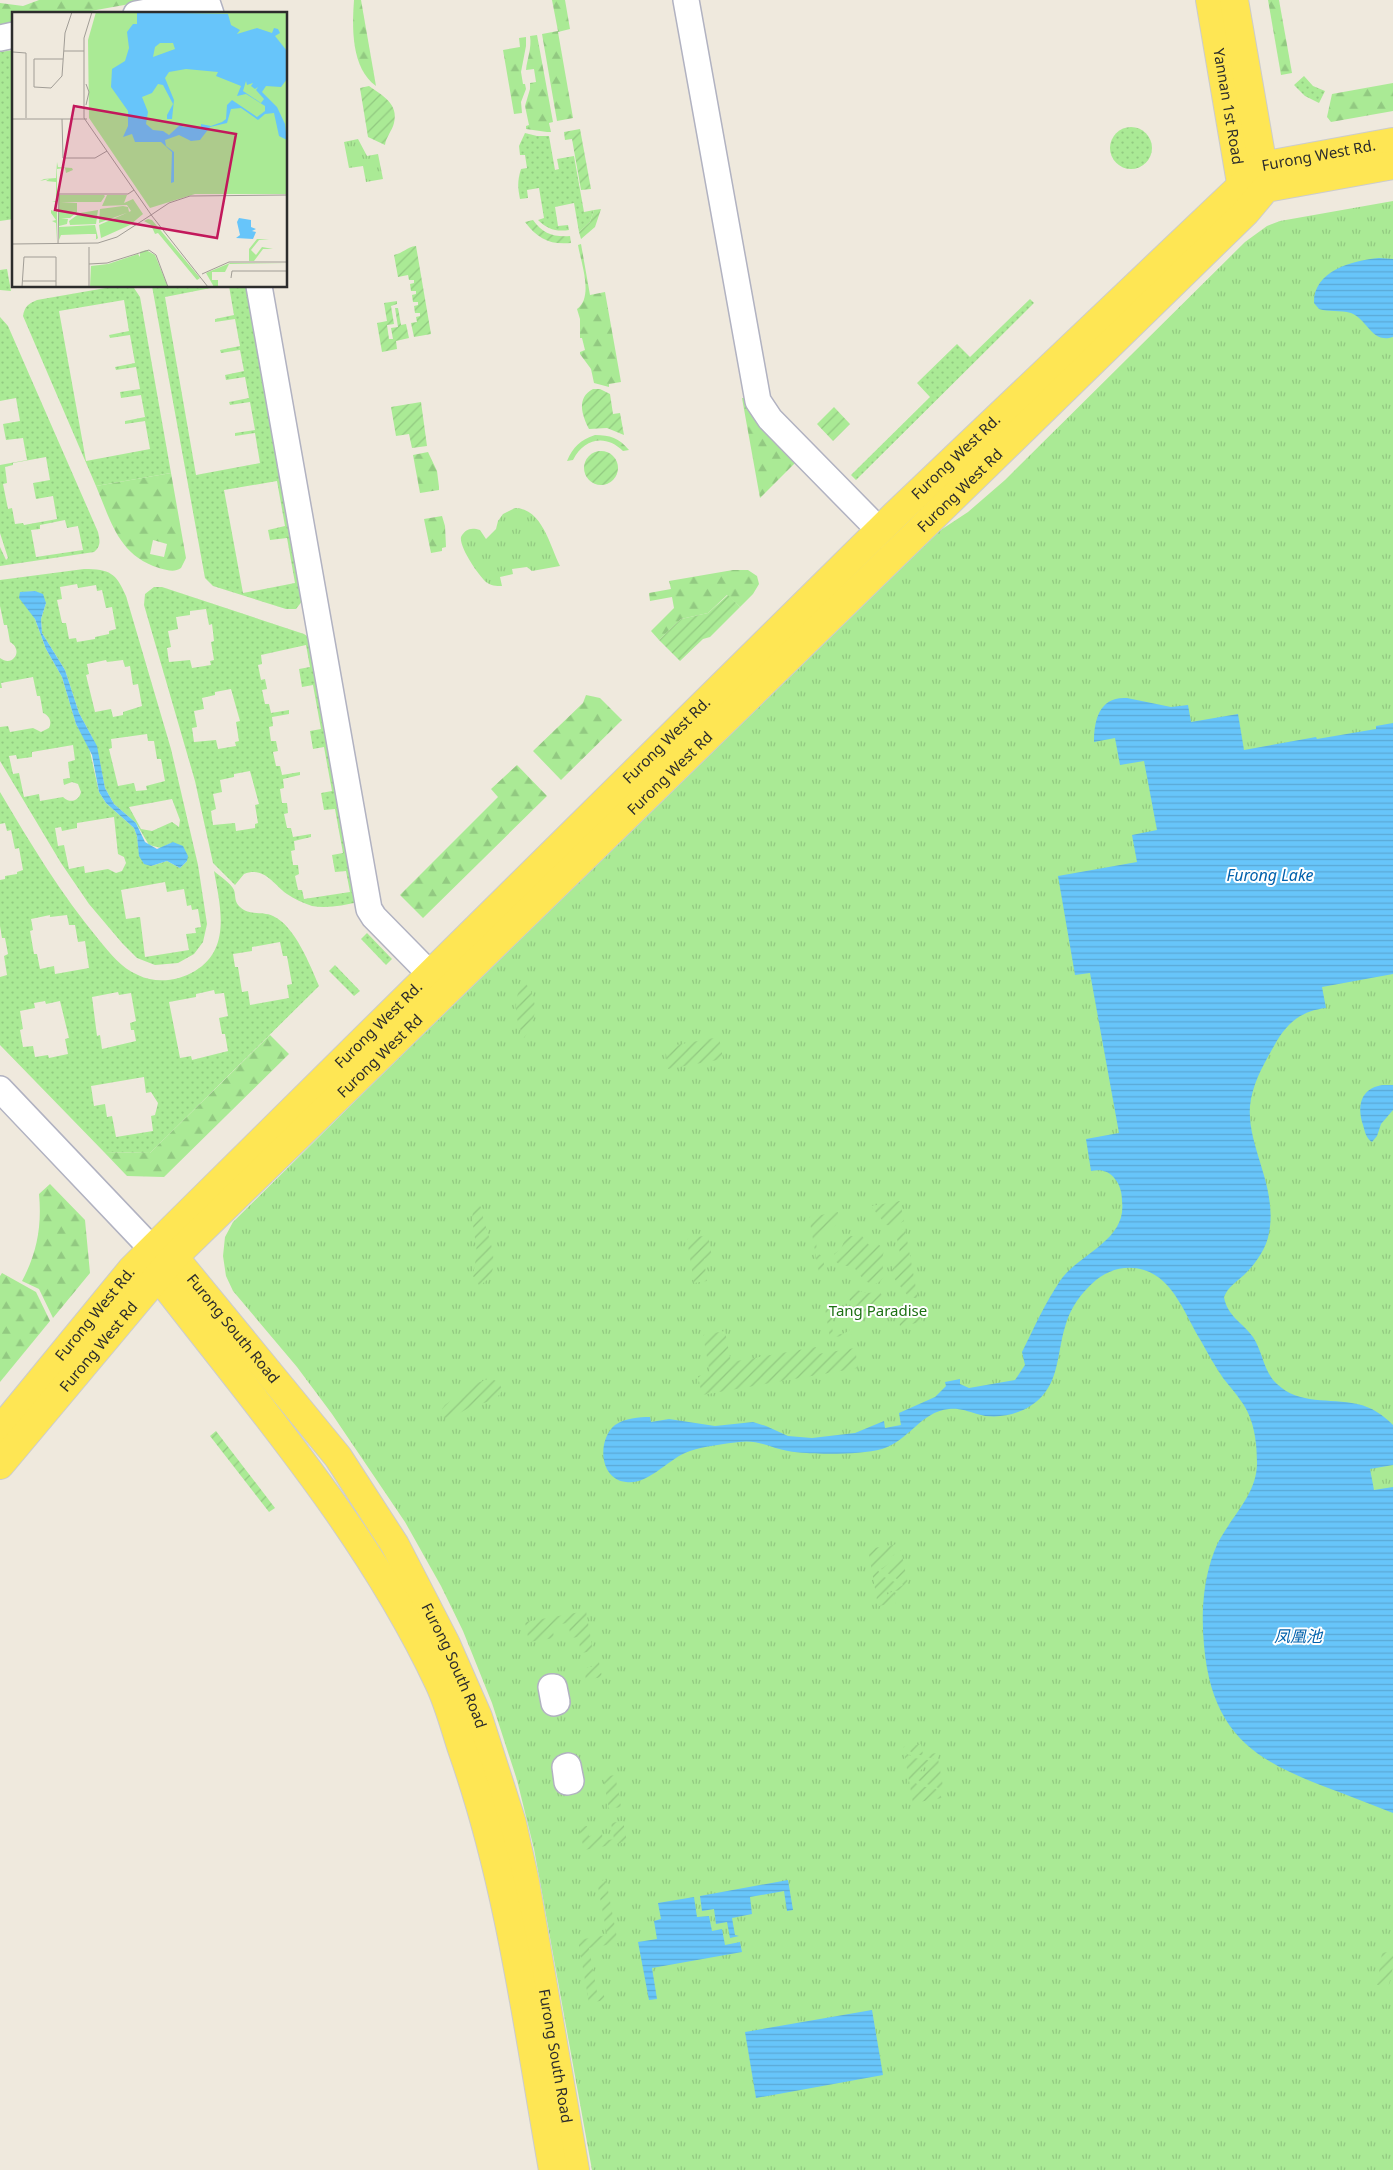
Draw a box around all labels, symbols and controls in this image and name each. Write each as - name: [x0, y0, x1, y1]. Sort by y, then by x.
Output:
- inset map: [12, 12, 288, 288]
- street label: Yannan 1st Road: [1209, 47, 1249, 166]
- street label: Furong West Rd.: [1260, 134, 1377, 175]
- street label: Furong West Rd.: [908, 411, 1004, 503]
- street label: Furong West Rd: [914, 445, 1006, 535]
- street label: Furong West Rd.: [620, 693, 714, 787]
- street label: Furong West Rd: [624, 728, 716, 818]
- water label: Furong Lake: [1227, 864, 1313, 886]
- street label: Furong West Rd.: [332, 978, 426, 1072]
- street label: Furong West Rd: [334, 1011, 426, 1101]
- street label: Furong West Rd.: [52, 1264, 140, 1364]
- street label: Furong South Road: [183, 1269, 284, 1387]
- street label: Furong West Rd: [56, 1298, 142, 1396]
- park label: Tang Paradise: [829, 1300, 927, 1320]
- street label: Furong South Road: [417, 1599, 492, 1730]
- water label: 凤凰池: [1274, 1625, 1324, 1647]
- street label: Furong South Road: [535, 1987, 578, 2124]

